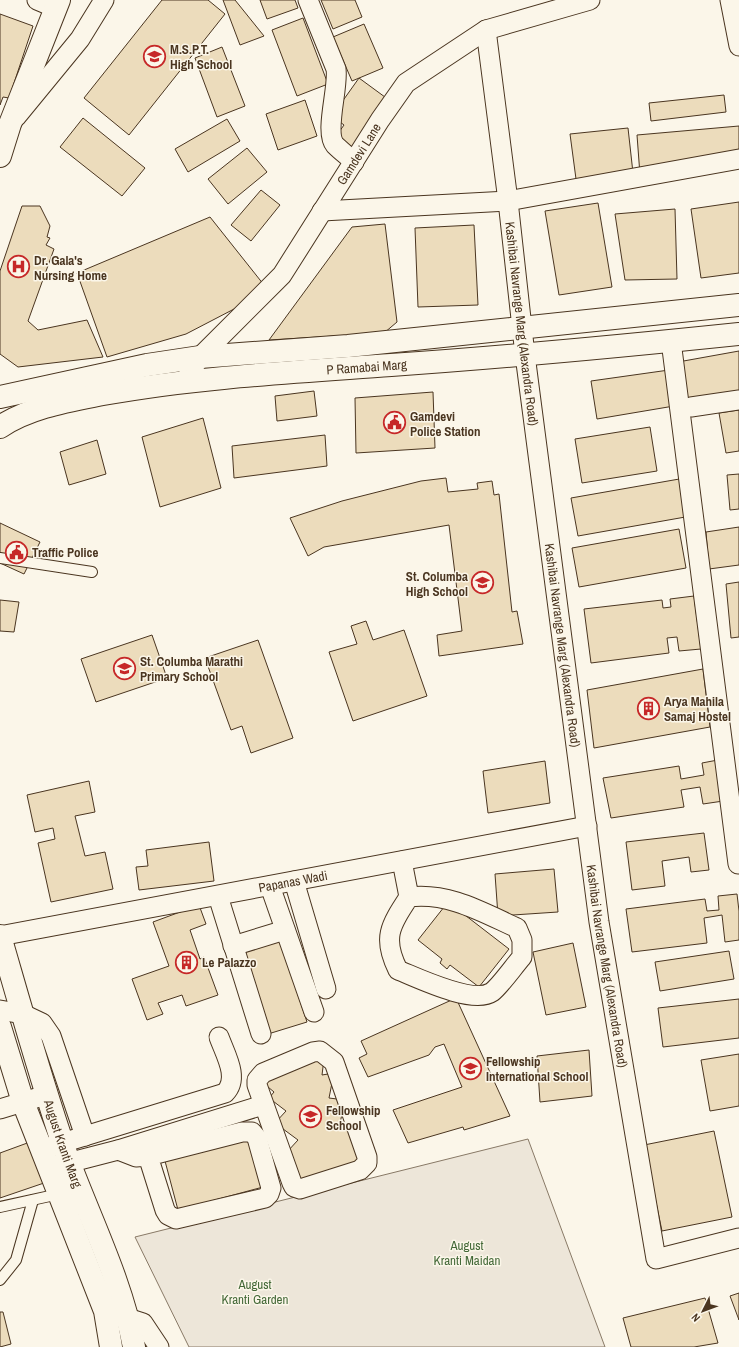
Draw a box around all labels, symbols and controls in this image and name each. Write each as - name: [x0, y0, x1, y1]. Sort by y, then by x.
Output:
- place label: M.S.P.T. High School: [170, 41, 232, 73]
- school or university icon: M.S.P.T. High School: [141, 43, 167, 69]
- street label: Gamdevi Lane: [333, 120, 385, 188]
- street label: Kashibai Navrange Marg (Alexandra Road): [501, 221, 542, 427]
- place label: Dr. Gala's Nursing Home: [34, 252, 107, 284]
- hospital icon: Dr. Gala's Nursing Home: [5, 254, 31, 280]
- street label: P Ramabai Marg: [326, 356, 407, 379]
- place label: Gamdevi Police Station: [410, 408, 481, 440]
- public building icon: Gamdevi Police Station: [382, 410, 408, 436]
- public building icon: Traffic Police: [4, 539, 30, 565]
- street label: Kashibai Navrange Marg (Alexandra Road): [541, 542, 584, 749]
- place label: Traffic Police: [32, 544, 98, 561]
- place label: St. Columba High School: [406, 568, 468, 600]
- school or university icon: St. Columba High School: [470, 570, 496, 596]
- place label: St. Columba Marathi Primary School: [140, 653, 243, 685]
- school or university icon: St. Columba Marathi Primary School: [111, 655, 137, 681]
- place label: Arya Mahila Samaj Hostel: [664, 693, 731, 725]
- building icon: Arya Mahila Samaj Hostel: [635, 695, 661, 721]
- street label: Kashibai Navrange Marg (Alexandra Road): [583, 864, 632, 1069]
- street label: Papanas Wadi: [257, 867, 329, 896]
- building icon: Le Palazzo: [174, 949, 200, 975]
- place label: Le Palazzo: [202, 954, 257, 971]
- place label: Fellowship International School: [486, 1053, 589, 1085]
- school or university icon: Fellowship International School: [458, 1055, 484, 1081]
- street label: August Kranti Marg: [40, 1097, 86, 1190]
- place label: Fellowship School: [326, 1102, 381, 1134]
- school or university icon: Fellowship School: [298, 1104, 324, 1130]
- park label: August Kranti Maidan: [434, 1237, 501, 1269]
- park label: August Kranti Garden: [222, 1276, 289, 1308]
- north arrow: [683, 1291, 723, 1331]
- text: N: [688, 1311, 703, 1325]

